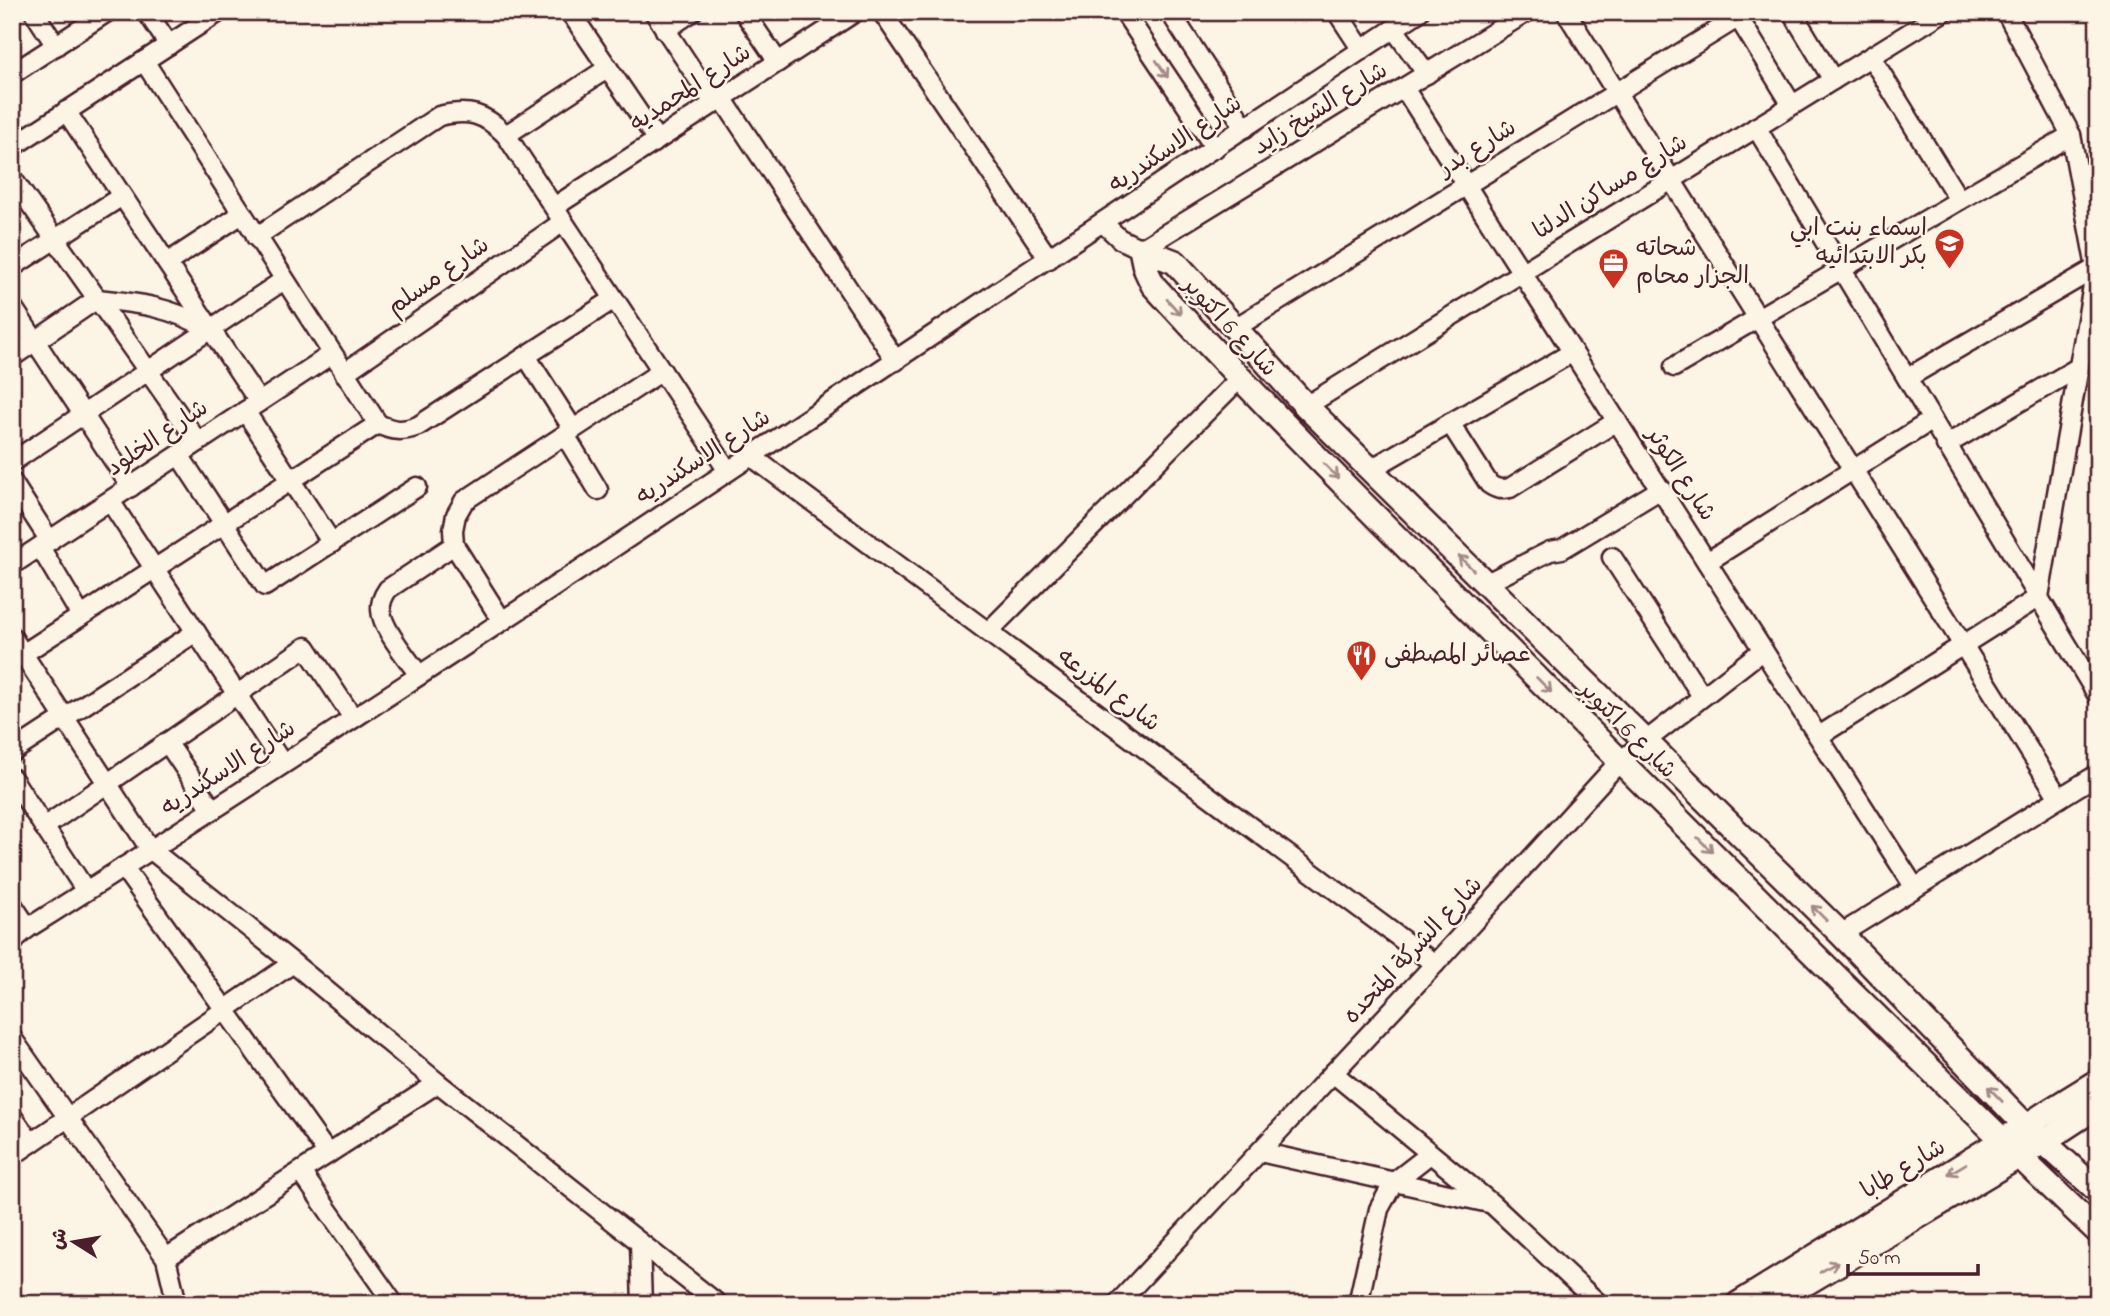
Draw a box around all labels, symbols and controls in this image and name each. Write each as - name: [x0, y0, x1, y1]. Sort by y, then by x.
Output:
- street label: شارع المحمديه: [623, 36, 759, 142]
- street label: شارع الشيخ زايد: [1247, 54, 1395, 166]
- one-way arrow: [1155, 59, 1169, 78]
- street label: شارع الاسكندريه: [1102, 87, 1250, 203]
- street label: شارع بدر: [1430, 111, 1524, 188]
- street label: شارع مساكن الدلتا: [1527, 126, 1695, 250]
- place label: اسماء بنت ابي بكر الابتدائيه: [1790, 212, 1927, 275]
- school or university icon: اسماء بنت ابي بكر الابتدائيه: [1933, 226, 1967, 270]
- street label: شارع مسلم: [381, 229, 497, 325]
- place label: شحاته الجزار محام: [1636, 232, 1749, 295]
- office icon: شحاته الجزار محام: [1596, 246, 1630, 290]
- street label: شارع 6 اكتوبر: [1172, 269, 1285, 386]
- one-way arrow: [1166, 298, 1182, 316]
- street label: شارع الخلود: [100, 392, 216, 486]
- street label: شارع الاسكندريه: [630, 401, 778, 515]
- street label: شارع الكوثر: [1635, 419, 1723, 529]
- one-way arrow: [1323, 463, 1340, 480]
- one-way arrow: [1458, 554, 1475, 571]
- restaurant icon: عصائر المصطفى: [1344, 638, 1378, 682]
- place label: عصائر المصطفى: [1384, 638, 1531, 673]
- street label: شارع المزرعه: [1049, 640, 1167, 742]
- street label: شارع 6 اكتوبر: [1569, 673, 1684, 788]
- one-way arrow: [1535, 676, 1552, 693]
- street label: شارع الاسكندريه: [155, 712, 303, 826]
- one-way arrow: [1696, 837, 1713, 854]
- street label: شارع الشركة المتحده: [1336, 869, 1492, 1033]
- one-way arrow: [1811, 904, 1828, 921]
- one-way arrow: [1986, 1086, 2003, 1103]
- street label: شارع طابا: [1855, 1131, 1953, 1209]
- one-way arrow: [1947, 1162, 1967, 1176]
- north arrow: [38, 1208, 108, 1278]
- text: ش: [45, 1226, 75, 1252]
- scale bar: [1848, 1232, 1977, 1276]
- text: 50 m: [1858, 1244, 1901, 1274]
- one-way arrow: [1819, 1260, 1839, 1274]

